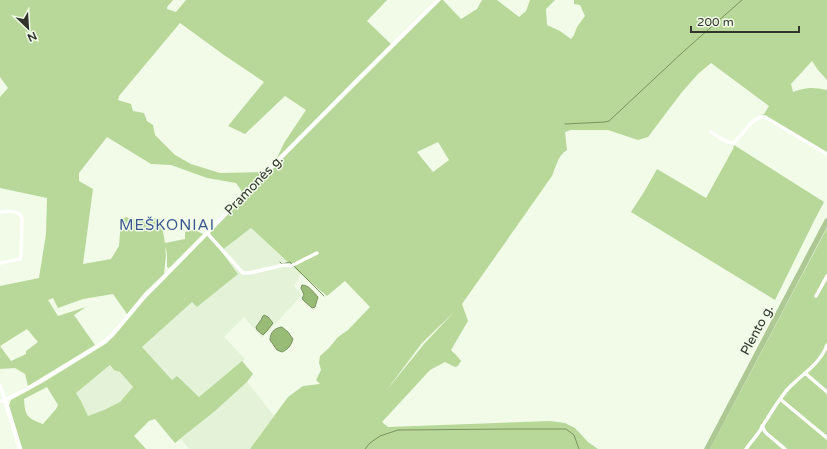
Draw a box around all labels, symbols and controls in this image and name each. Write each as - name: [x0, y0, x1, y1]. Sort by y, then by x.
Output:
- north arrow: [8, 8, 48, 48]
- scale bar: [691, 8, 799, 34]
- text: 200 m: [697, 15, 734, 29]
- text: N: [25, 29, 39, 44]
- street label: Pramonės g.: [221, 152, 287, 218]
- district label: MEŠKONIAI: [119, 216, 215, 234]
- street label: Plento g.: [737, 302, 777, 358]

